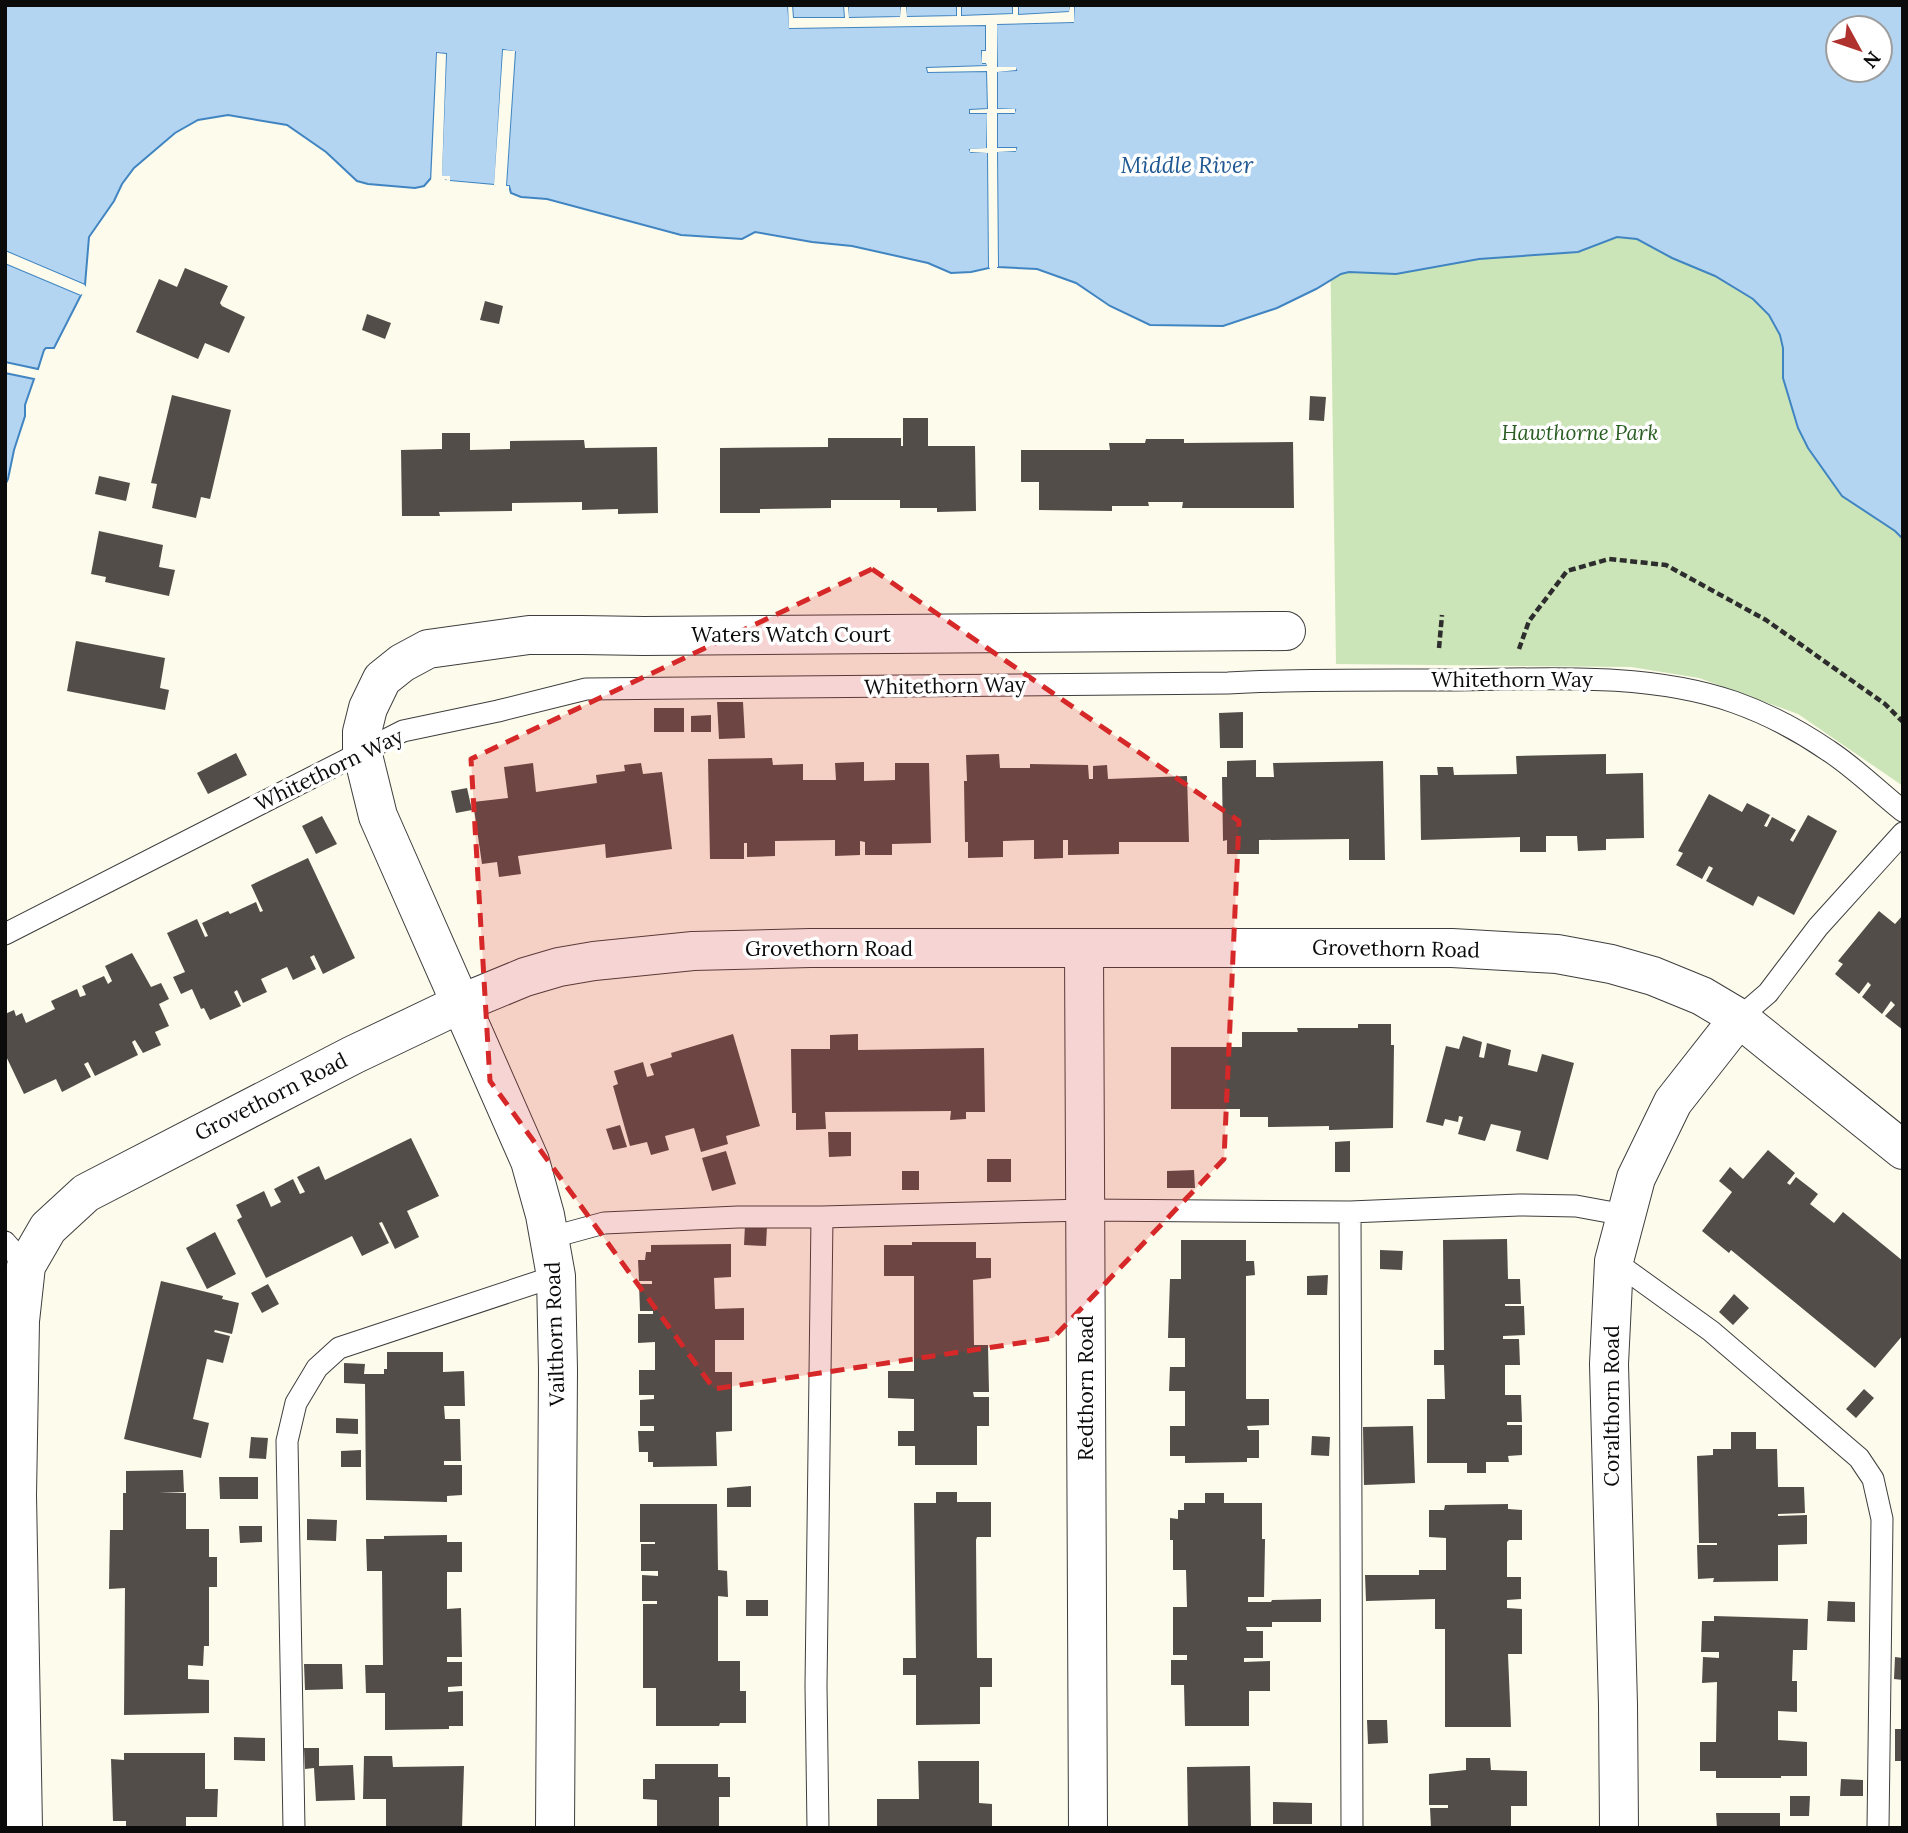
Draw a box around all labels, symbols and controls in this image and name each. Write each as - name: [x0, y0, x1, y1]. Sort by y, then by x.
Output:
- north arrow: [1824, 14, 1894, 84]
- text: N: [1858, 47, 1886, 74]
- water label: Middle River: [1121, 150, 1254, 179]
- park label: Hawthorne Park: [1502, 419, 1659, 446]
- street label: Waters Watch Court: [691, 621, 892, 648]
- street label: Whitethorn Way: [1431, 666, 1593, 693]
- street label: Whitethorn Way: [864, 671, 1026, 700]
- street label: Whitethorn Way: [250, 722, 407, 817]
- street label: Grovethorn Road: [1312, 934, 1480, 963]
- street label: Grovethorn Road: [745, 935, 913, 962]
- street label: Grovethorn Road: [190, 1046, 352, 1147]
- street label: Vailthorn Road: [538, 1261, 571, 1408]
- street label: Redthorn Road: [1072, 1315, 1099, 1461]
- street label: Coralthorn Road: [1598, 1325, 1625, 1487]

